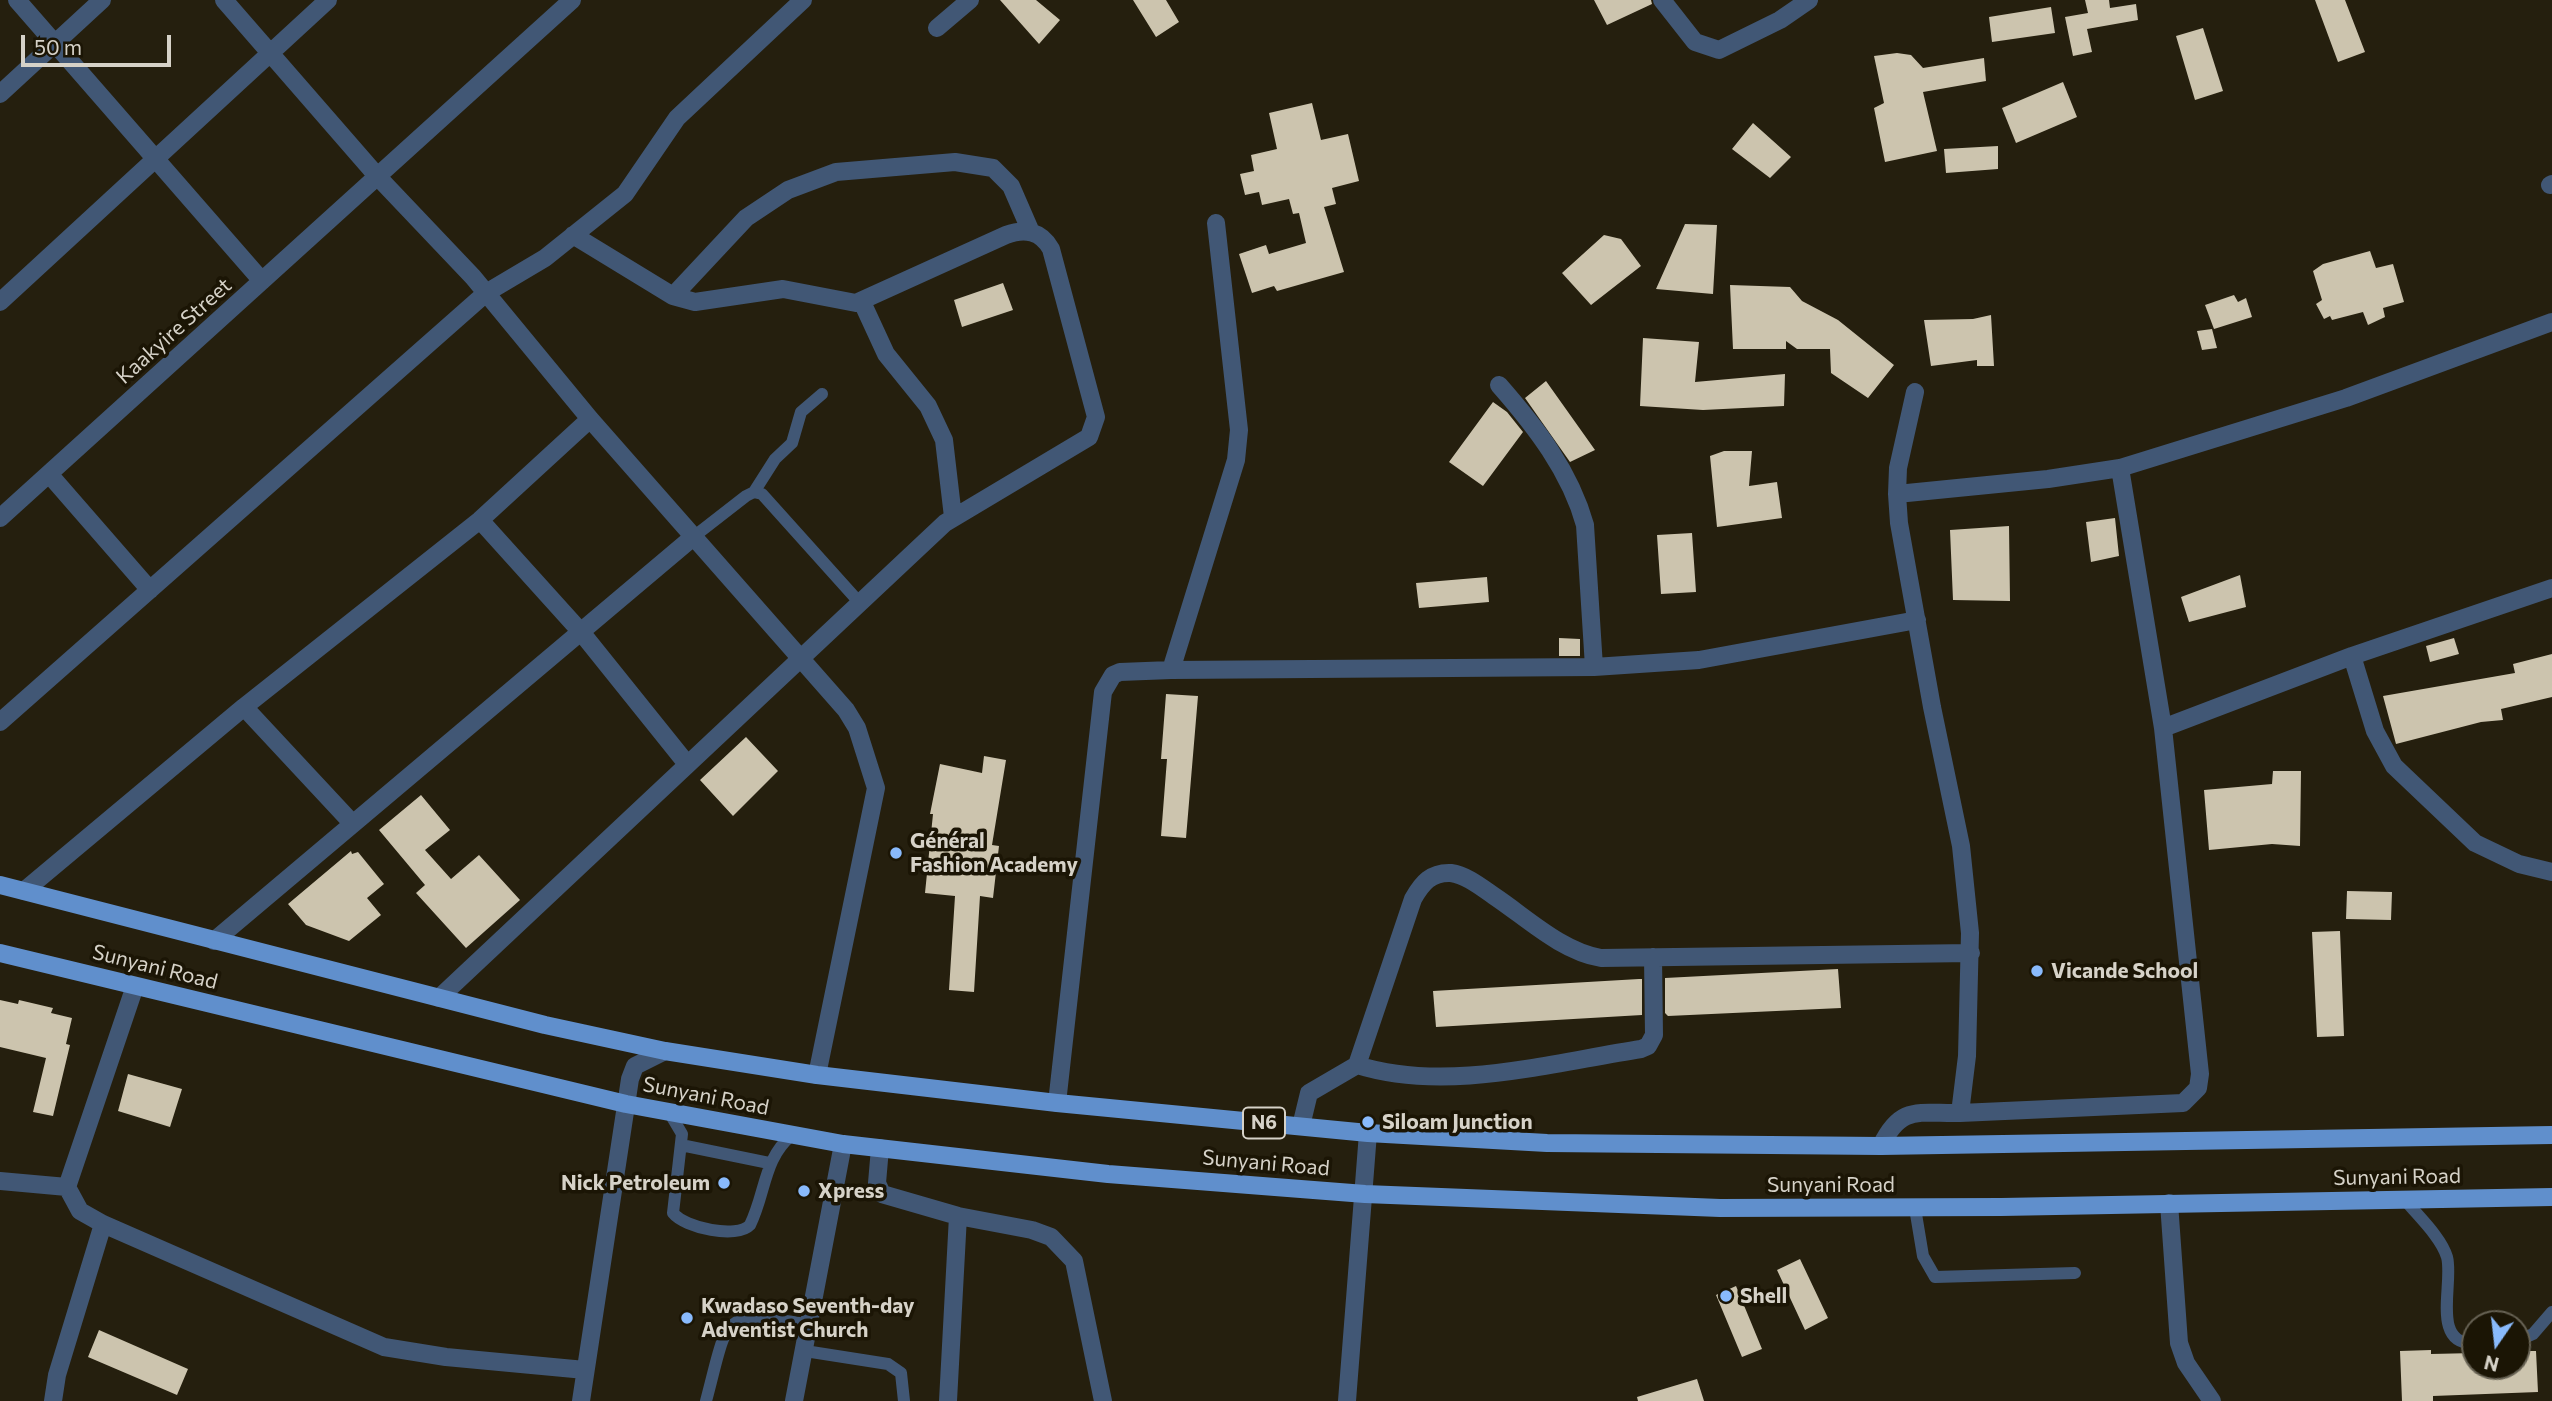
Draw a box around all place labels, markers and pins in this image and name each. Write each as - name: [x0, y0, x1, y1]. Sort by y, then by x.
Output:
- place label: Général Fashion Academy: [910, 828, 1078, 878]
- marker: Général Fashion Academy: [888, 845, 904, 861]
- place label: Vicande School: [2051, 958, 2198, 984]
- marker: Vicande School: [2029, 963, 2045, 979]
- place label: Siloam Junction: [1382, 1109, 1533, 1135]
- marker: Siloam Junction: [1360, 1114, 1376, 1130]
- place label: Nick Petroleum: [561, 1170, 710, 1196]
- marker: Nick Petroleum: [716, 1175, 732, 1191]
- place label: Xpress: [818, 1178, 884, 1204]
- marker: Xpress: [796, 1183, 812, 1199]
- place label: Shell: [1740, 1283, 1787, 1309]
- marker: Shell: [1718, 1288, 1734, 1304]
- place label: Kwadaso Seventh-day Adventist Church: [701, 1293, 915, 1343]
- marker: Kwadaso Seventh-day Adventist Church: [679, 1310, 695, 1326]

